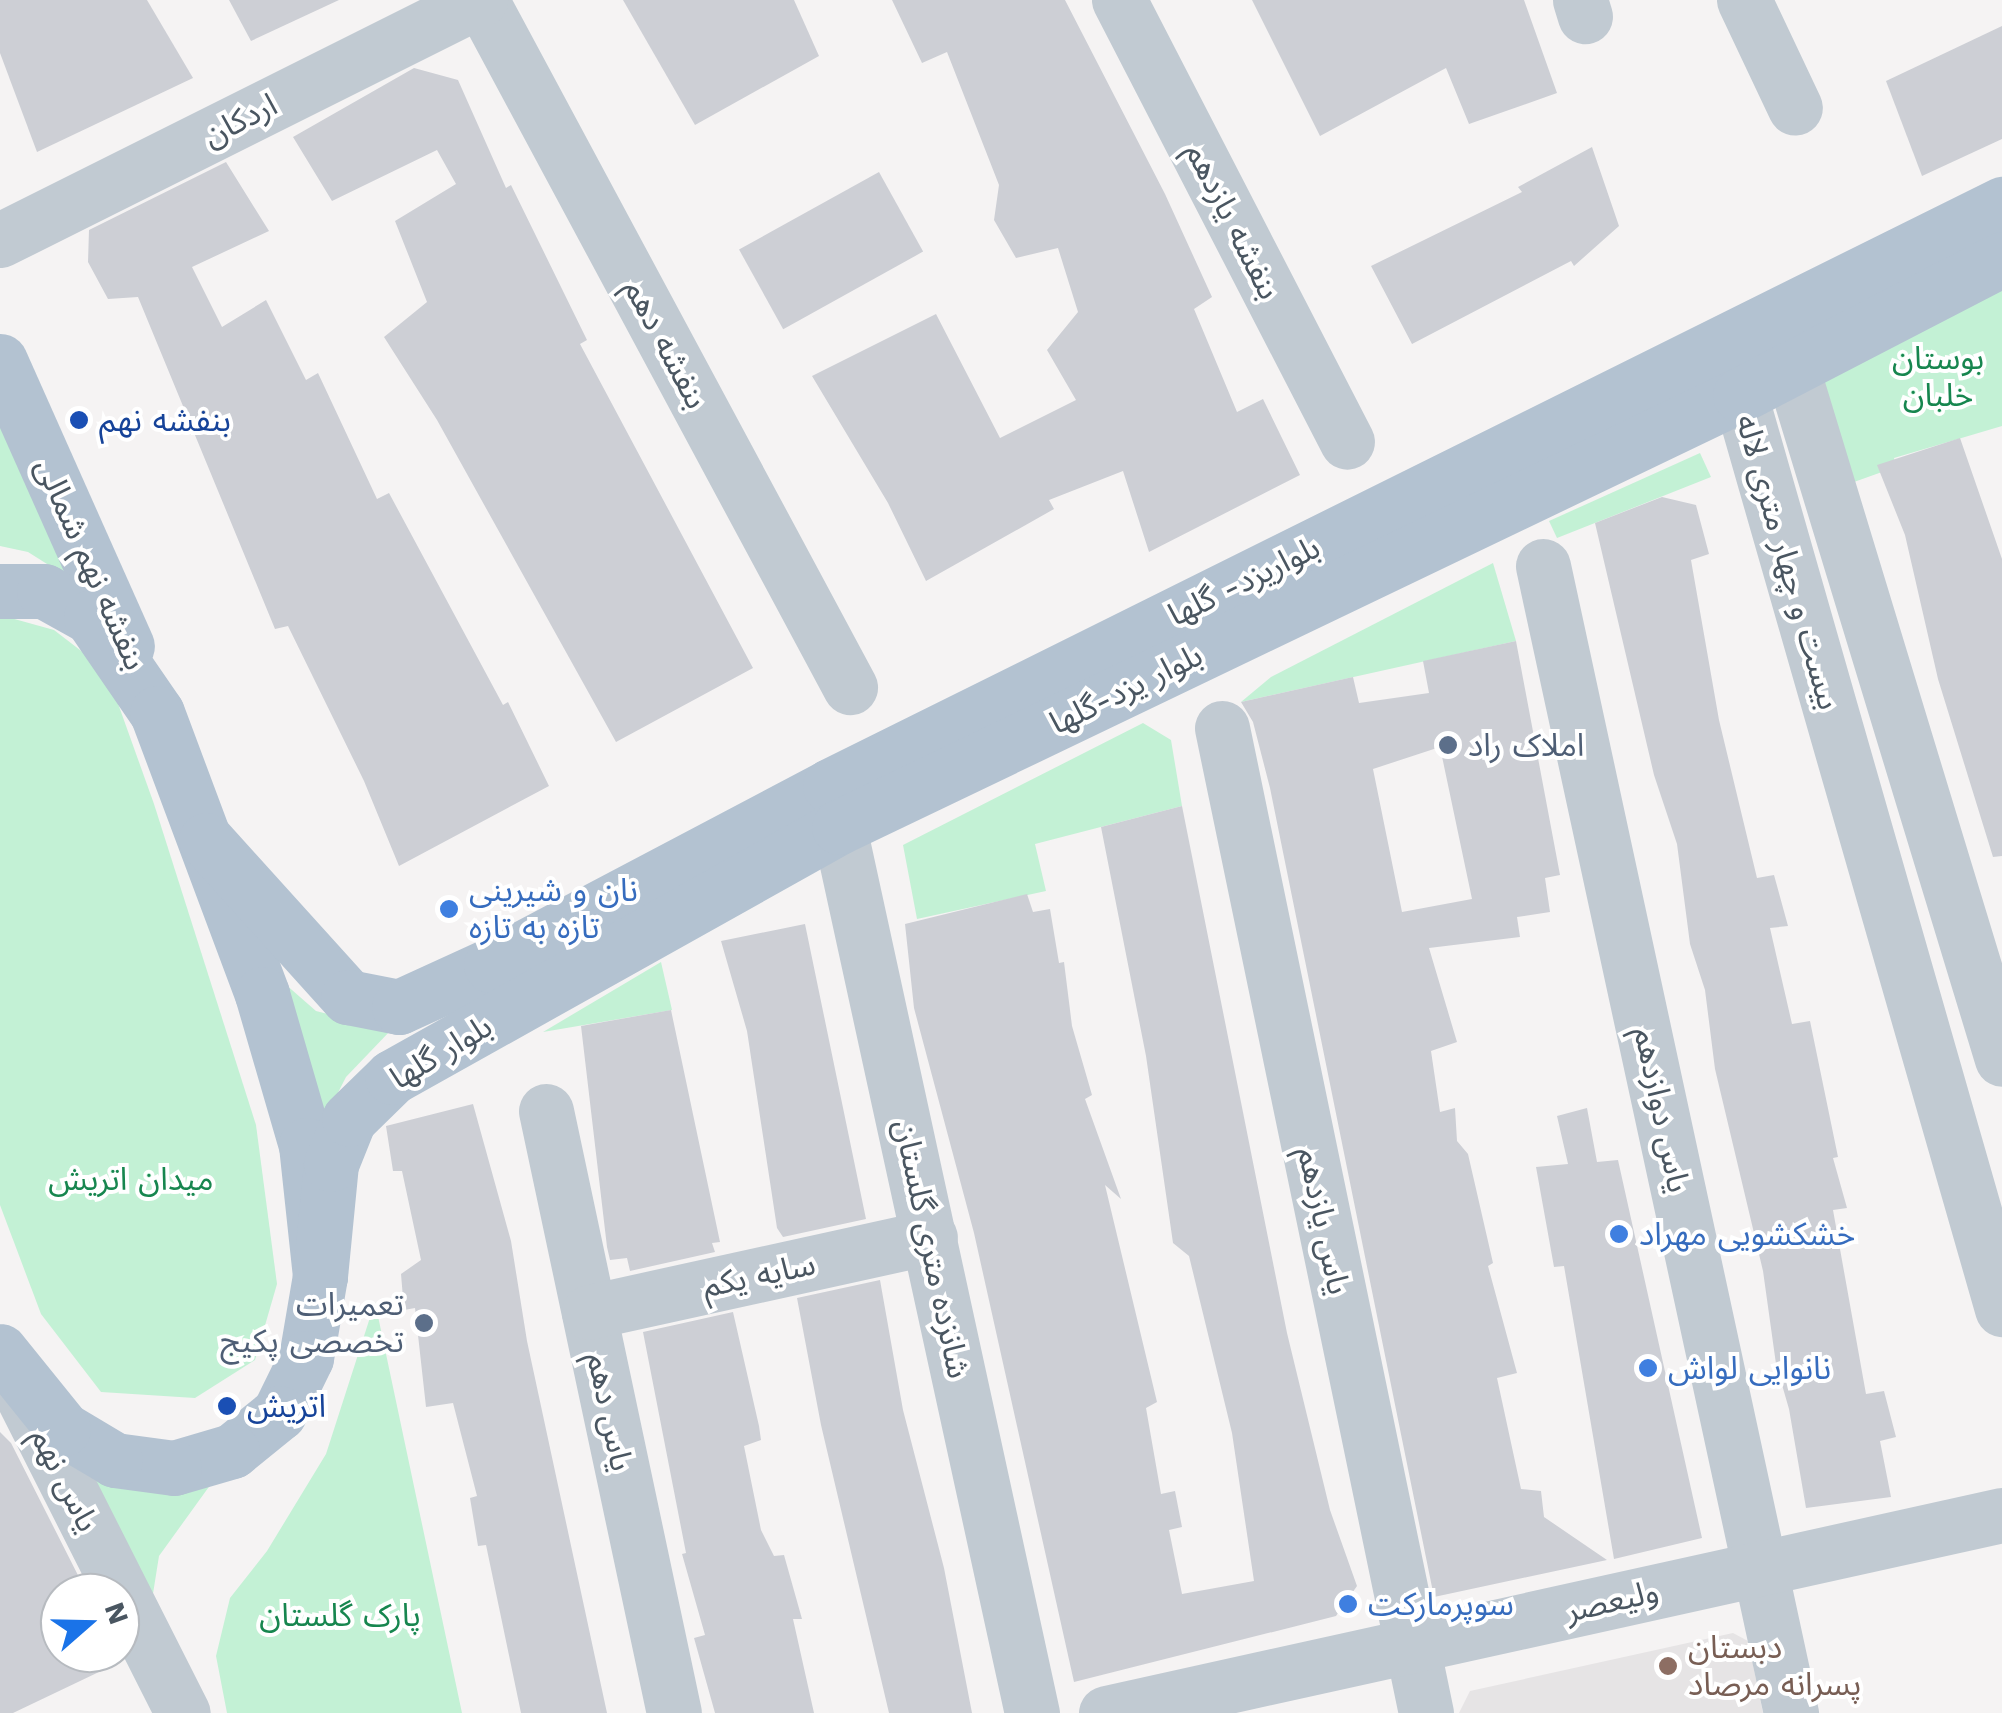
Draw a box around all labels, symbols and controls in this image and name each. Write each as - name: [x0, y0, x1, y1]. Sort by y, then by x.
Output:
- street label: اردکان: [196, 85, 284, 155]
- street label: بنفشه یازدهم: [1177, 136, 1289, 306]
- street label: بنفشه دهم: [616, 273, 716, 415]
- park label: بوستان خلبان: [1892, 340, 1984, 415]
- place label: بنفشه نهم: [99, 401, 231, 439]
- marker: بنفشه نهم: [68, 409, 90, 431]
- street label: بیست و چهار متری لاله: [1728, 410, 1848, 714]
- street label: بنفشه نهم شمالی: [27, 452, 155, 676]
- street label: بلواریزد- گلها: [1162, 528, 1326, 634]
- street label: بلوار یزد-گلها: [1044, 636, 1208, 742]
- place label: املاک راد: [1468, 726, 1584, 764]
- marker: املاک راد: [1437, 734, 1459, 756]
- place label: نان و شیرینی تازه به تازه: [469, 872, 638, 947]
- marker: نان و شیرینی تازه به تازه: [438, 898, 460, 920]
- street label: بلوار گلها: [383, 1007, 499, 1097]
- street label: یاس دوازدهم: [1626, 1024, 1698, 1196]
- street label: شانزده متری گلستان: [886, 1116, 978, 1382]
- street label: یاس یازدهم: [1290, 1144, 1358, 1298]
- park label: میدان اتریش: [48, 1160, 214, 1198]
- place label: خشکشویی مهراد: [1639, 1215, 1855, 1253]
- marker: خشکشویی مهراد: [1608, 1223, 1630, 1245]
- street label: سایه یکم: [699, 1244, 819, 1306]
- place label: تعمیرات تخصصی پکیج: [220, 1286, 404, 1361]
- marker: تعمیرات تخصصی پکیج: [413, 1312, 435, 1334]
- street label: یاس دهم: [579, 1349, 641, 1475]
- place label: نانوایی لواش: [1668, 1349, 1831, 1387]
- marker: نانوایی لواش: [1637, 1357, 1659, 1379]
- place label: اتریش: [247, 1387, 326, 1425]
- marker: اتریش: [216, 1395, 238, 1417]
- street label: یاس نهم: [23, 1422, 107, 1538]
- street label: ولیعصر: [1562, 1572, 1662, 1630]
- north arrow: [40, 1573, 140, 1673]
- place label: سوپرمارکت: [1368, 1585, 1514, 1623]
- marker: سوپرمارکت: [1337, 1593, 1359, 1615]
- park label: پارک گلستان: [259, 1596, 421, 1634]
- text: N: [98, 1598, 136, 1629]
- place label: دبستان پسرانه مرصاد: [1688, 1629, 1861, 1704]
- marker: دبستان پسرانه مرصاد: [1657, 1655, 1679, 1677]

